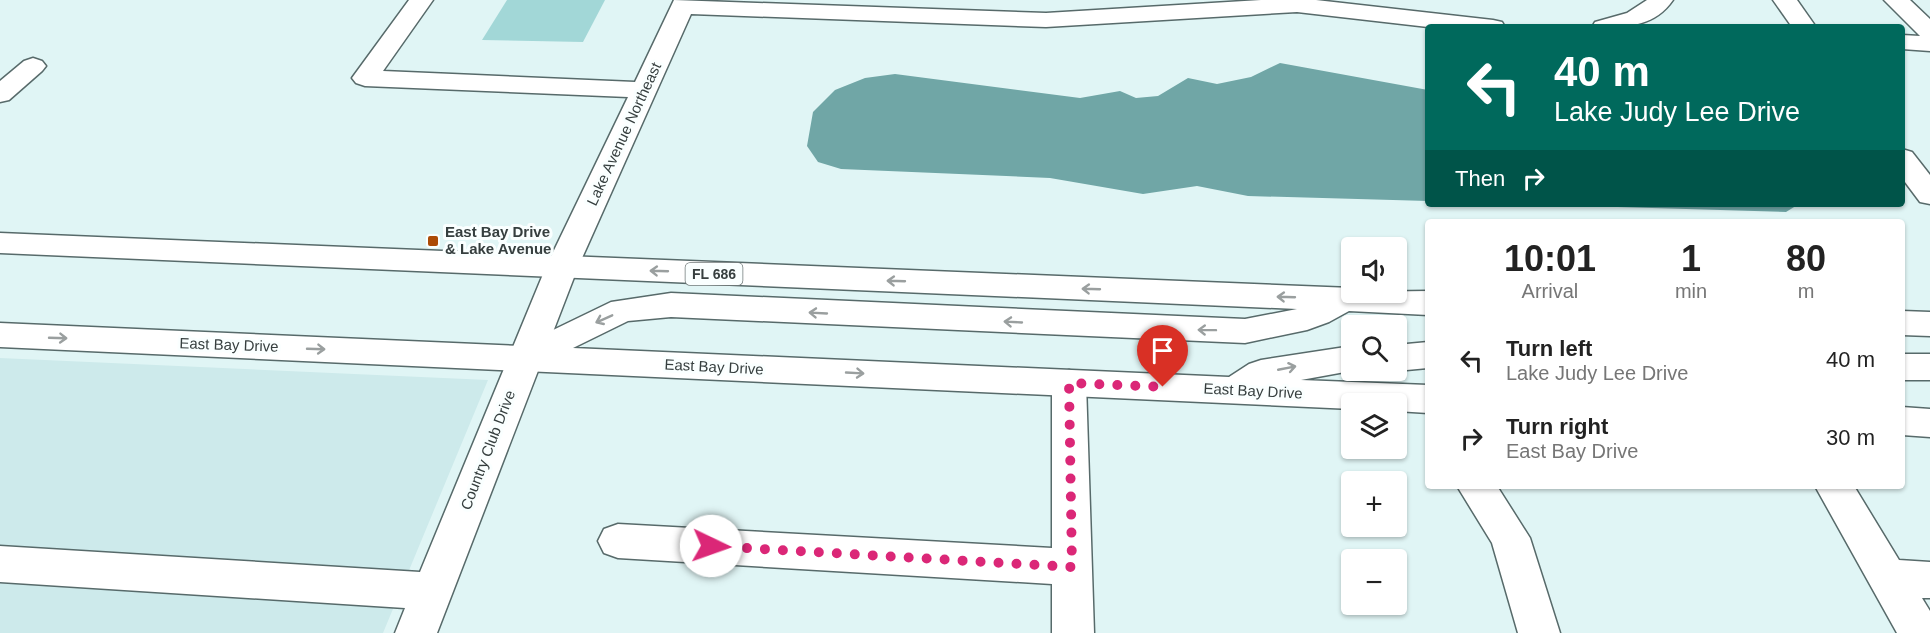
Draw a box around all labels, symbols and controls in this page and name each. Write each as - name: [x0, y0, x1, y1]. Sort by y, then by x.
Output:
- icon: left: [1455, 48, 1533, 126]
- text: 40 m: [1554, 48, 1650, 95]
- street label: Lake Avenue Northeast: [583, 59, 664, 208]
- text: Lake Judy Lee Drive: [1554, 97, 1800, 127]
- icon: right: [1517, 162, 1550, 195]
- text: Then: [1455, 166, 1505, 191]
- place label: East Bay Drive & Lake Avenue: [445, 223, 551, 257]
- marker: East Bay Drive & Lake Avenue: [426, 234, 440, 248]
- map controls: [1341, 237, 1407, 615]
- button: sound: [1341, 237, 1407, 303]
- text: 10:01: [1504, 238, 1596, 279]
- text: 1: [1681, 238, 1701, 279]
- text: 80: [1786, 238, 1826, 279]
- road number: FL 686: [686, 263, 742, 285]
- one-way arrow: [650, 266, 670, 277]
- one-way arrow: [886, 276, 906, 287]
- text: Arrival: [1522, 280, 1578, 302]
- text: min: [1675, 280, 1707, 302]
- text: m: [1798, 280, 1814, 302]
- one-way arrow: [1081, 284, 1101, 295]
- one-way arrow: [1276, 292, 1296, 303]
- one-way arrow: [808, 307, 828, 318]
- one-way arrow: [595, 314, 614, 325]
- button: search: [1341, 315, 1407, 381]
- one-way arrow: [1003, 317, 1023, 328]
- pin: [1137, 325, 1188, 387]
- one-way arrow: [1198, 325, 1218, 336]
- one-way arrow: [48, 332, 68, 343]
- street label: East Bay Drive: [179, 334, 279, 355]
- icon: arrive: [1146, 334, 1179, 367]
- text: Turn left: [1506, 336, 1592, 361]
- one-way arrow: [306, 343, 326, 354]
- icon: left: [1455, 344, 1488, 377]
- text: 40 m: [1826, 347, 1875, 372]
- street label: East Bay Drive: [664, 355, 764, 378]
- one-way arrow: [1277, 362, 1297, 373]
- text: Lake Judy Lee Drive: [1506, 362, 1688, 384]
- one-way arrow: [845, 368, 865, 379]
- street label: East Bay Drive: [1203, 379, 1303, 402]
- street label: Country Club Drive: [457, 388, 518, 512]
- button: layers: [1341, 393, 1407, 459]
- text: Turn right: [1506, 414, 1608, 439]
- icon: right: [1455, 422, 1488, 455]
- text: 30 m: [1826, 425, 1875, 450]
- text: East Bay Drive: [1506, 440, 1638, 462]
- button: +: [1341, 471, 1407, 537]
- position arrow: [679, 514, 743, 578]
- button: −: [1341, 549, 1407, 615]

